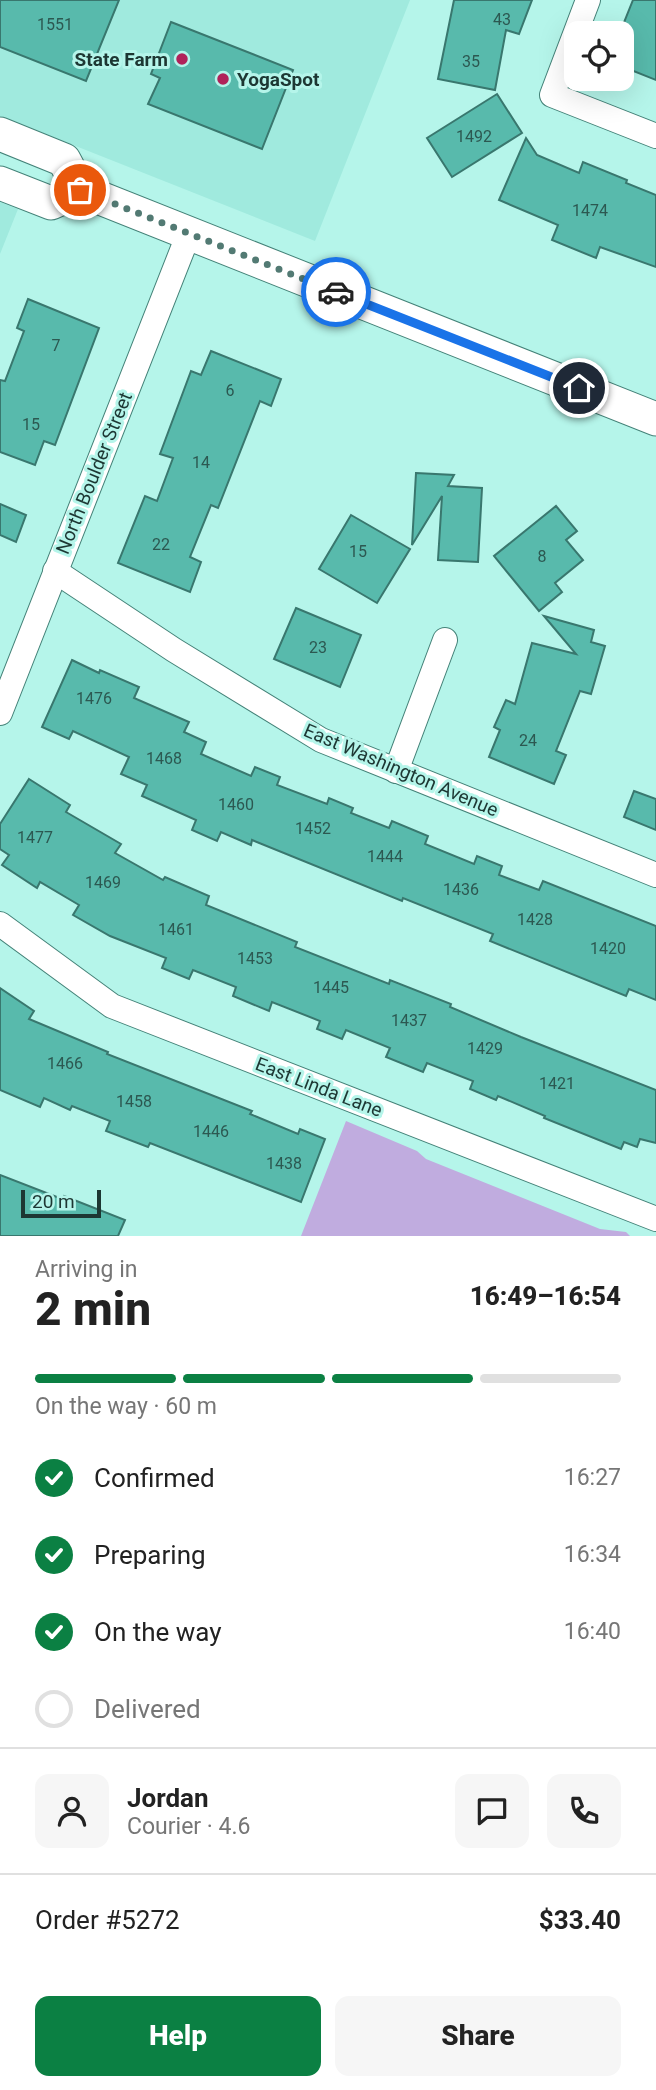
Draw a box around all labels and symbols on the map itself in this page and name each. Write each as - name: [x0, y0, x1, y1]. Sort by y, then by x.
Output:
- house number: 43: [493, 10, 511, 29]
- house number: 1551: [37, 15, 73, 34]
- place label: State Farm: [75, 48, 168, 71]
- marker: State Farm: [174, 51, 190, 67]
- house number: 35: [462, 52, 480, 71]
- place label: YogaSpot: [237, 68, 320, 91]
- marker: YogaSpot: [215, 71, 231, 87]
- house number: 1492: [456, 127, 492, 146]
- pin: [50, 160, 110, 220]
- house number: 1474: [572, 201, 608, 220]
- courier: [301, 257, 371, 327]
- house number: 7: [52, 336, 61, 355]
- pin: [549, 358, 609, 418]
- house number: 6: [226, 381, 235, 400]
- street label: North Boulder Street: [51, 389, 137, 557]
- house number: 15: [22, 415, 40, 434]
- house number: 14: [192, 453, 210, 472]
- house number: 22: [152, 535, 170, 554]
- house number: 15: [349, 542, 367, 561]
- house number: 8: [538, 547, 547, 566]
- house number: 23: [309, 638, 327, 657]
- house number: 1476: [76, 689, 112, 708]
- street label: East Washington Avenue: [300, 719, 502, 821]
- house number: 24: [519, 731, 537, 750]
- house number: 1468: [146, 749, 182, 768]
- house number: 1460: [218, 795, 254, 814]
- house number: 1452: [295, 819, 331, 838]
- house number: 1477: [17, 828, 53, 847]
- house number: 1444: [367, 847, 403, 866]
- house number: 1469: [85, 873, 121, 892]
- house number: 1436: [443, 880, 479, 899]
- house number: 1428: [517, 910, 553, 929]
- house number: 1461: [158, 920, 194, 939]
- house number: 1420: [590, 939, 626, 958]
- house number: 1453: [237, 949, 273, 968]
- house number: 1445: [313, 978, 349, 997]
- house number: 1437: [391, 1011, 427, 1030]
- house number: 1429: [467, 1039, 503, 1058]
- street label: East Linda Lane: [252, 1052, 386, 1122]
- house number: 1466: [47, 1054, 83, 1073]
- house number: 1421: [539, 1074, 575, 1093]
- house number: 1458: [116, 1092, 152, 1111]
- house number: 1446: [193, 1122, 229, 1141]
- house number: 1438: [266, 1154, 302, 1173]
- scale bar: [21, 1187, 102, 1219]

